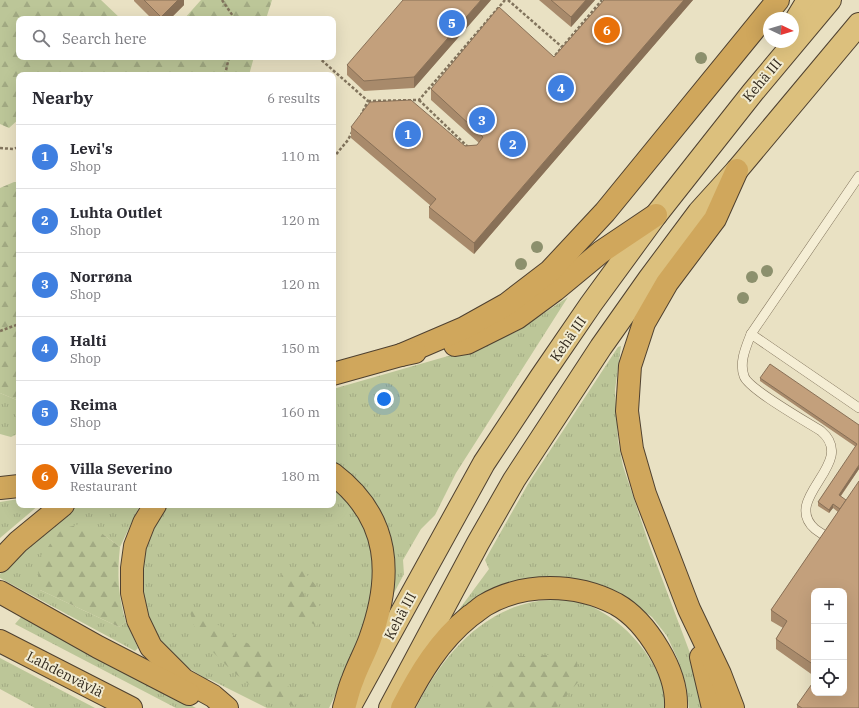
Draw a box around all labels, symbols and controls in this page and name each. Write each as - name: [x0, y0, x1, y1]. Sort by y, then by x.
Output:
- pin: 5: [439, 8, 465, 38]
- north arrow: [763, 12, 799, 48]
- pin: 6: [594, 15, 620, 45]
- search box: [16, 16, 336, 60]
- icon: search: [30, 27, 52, 49]
- text: Search here: [62, 29, 147, 48]
- street label: Kehä III: [739, 54, 785, 105]
- pin: 4: [548, 73, 574, 103]
- text: Nearby: [32, 87, 93, 109]
- text: 6 results: [267, 90, 320, 107]
- pin: 3: [469, 105, 495, 135]
- pin: 1: [395, 119, 421, 149]
- pin: 2: [500, 129, 526, 159]
- text: Levi's: [70, 139, 113, 158]
- text: 1: [41, 148, 49, 165]
- text: 110 m: [281, 148, 320, 165]
- text: Shop: [70, 158, 101, 175]
- text: Luhta Outlet: [70, 203, 162, 222]
- text: 2: [41, 212, 49, 229]
- text: 120 m: [281, 212, 320, 229]
- text: Shop: [70, 222, 101, 239]
- text: Norrøna: [70, 267, 132, 286]
- text: 3: [41, 276, 49, 293]
- text: 120 m: [281, 276, 320, 293]
- text: Shop: [70, 286, 101, 303]
- street label: Kehä III: [546, 313, 590, 365]
- text: Halti: [70, 331, 106, 350]
- text: 4: [41, 340, 49, 357]
- text: 150 m: [281, 340, 320, 357]
- text: Shop: [70, 350, 101, 367]
- your location: [374, 389, 394, 409]
- text: Reima: [70, 395, 117, 414]
- text: 5: [41, 404, 49, 421]
- text: 160 m: [281, 404, 320, 421]
- text: Shop: [70, 414, 101, 431]
- text: Villa Severino: [70, 459, 173, 478]
- text: 6: [41, 468, 49, 485]
- text: 180 m: [281, 468, 320, 485]
- text: Restaurant: [70, 478, 137, 495]
- map controls: [811, 588, 847, 696]
- button: +: [811, 588, 847, 624]
- street label: Kehä III: [380, 589, 420, 643]
- button: −: [811, 624, 847, 660]
- street label: Lahdenväylä: [24, 647, 107, 701]
- button: locate: [811, 660, 847, 696]

